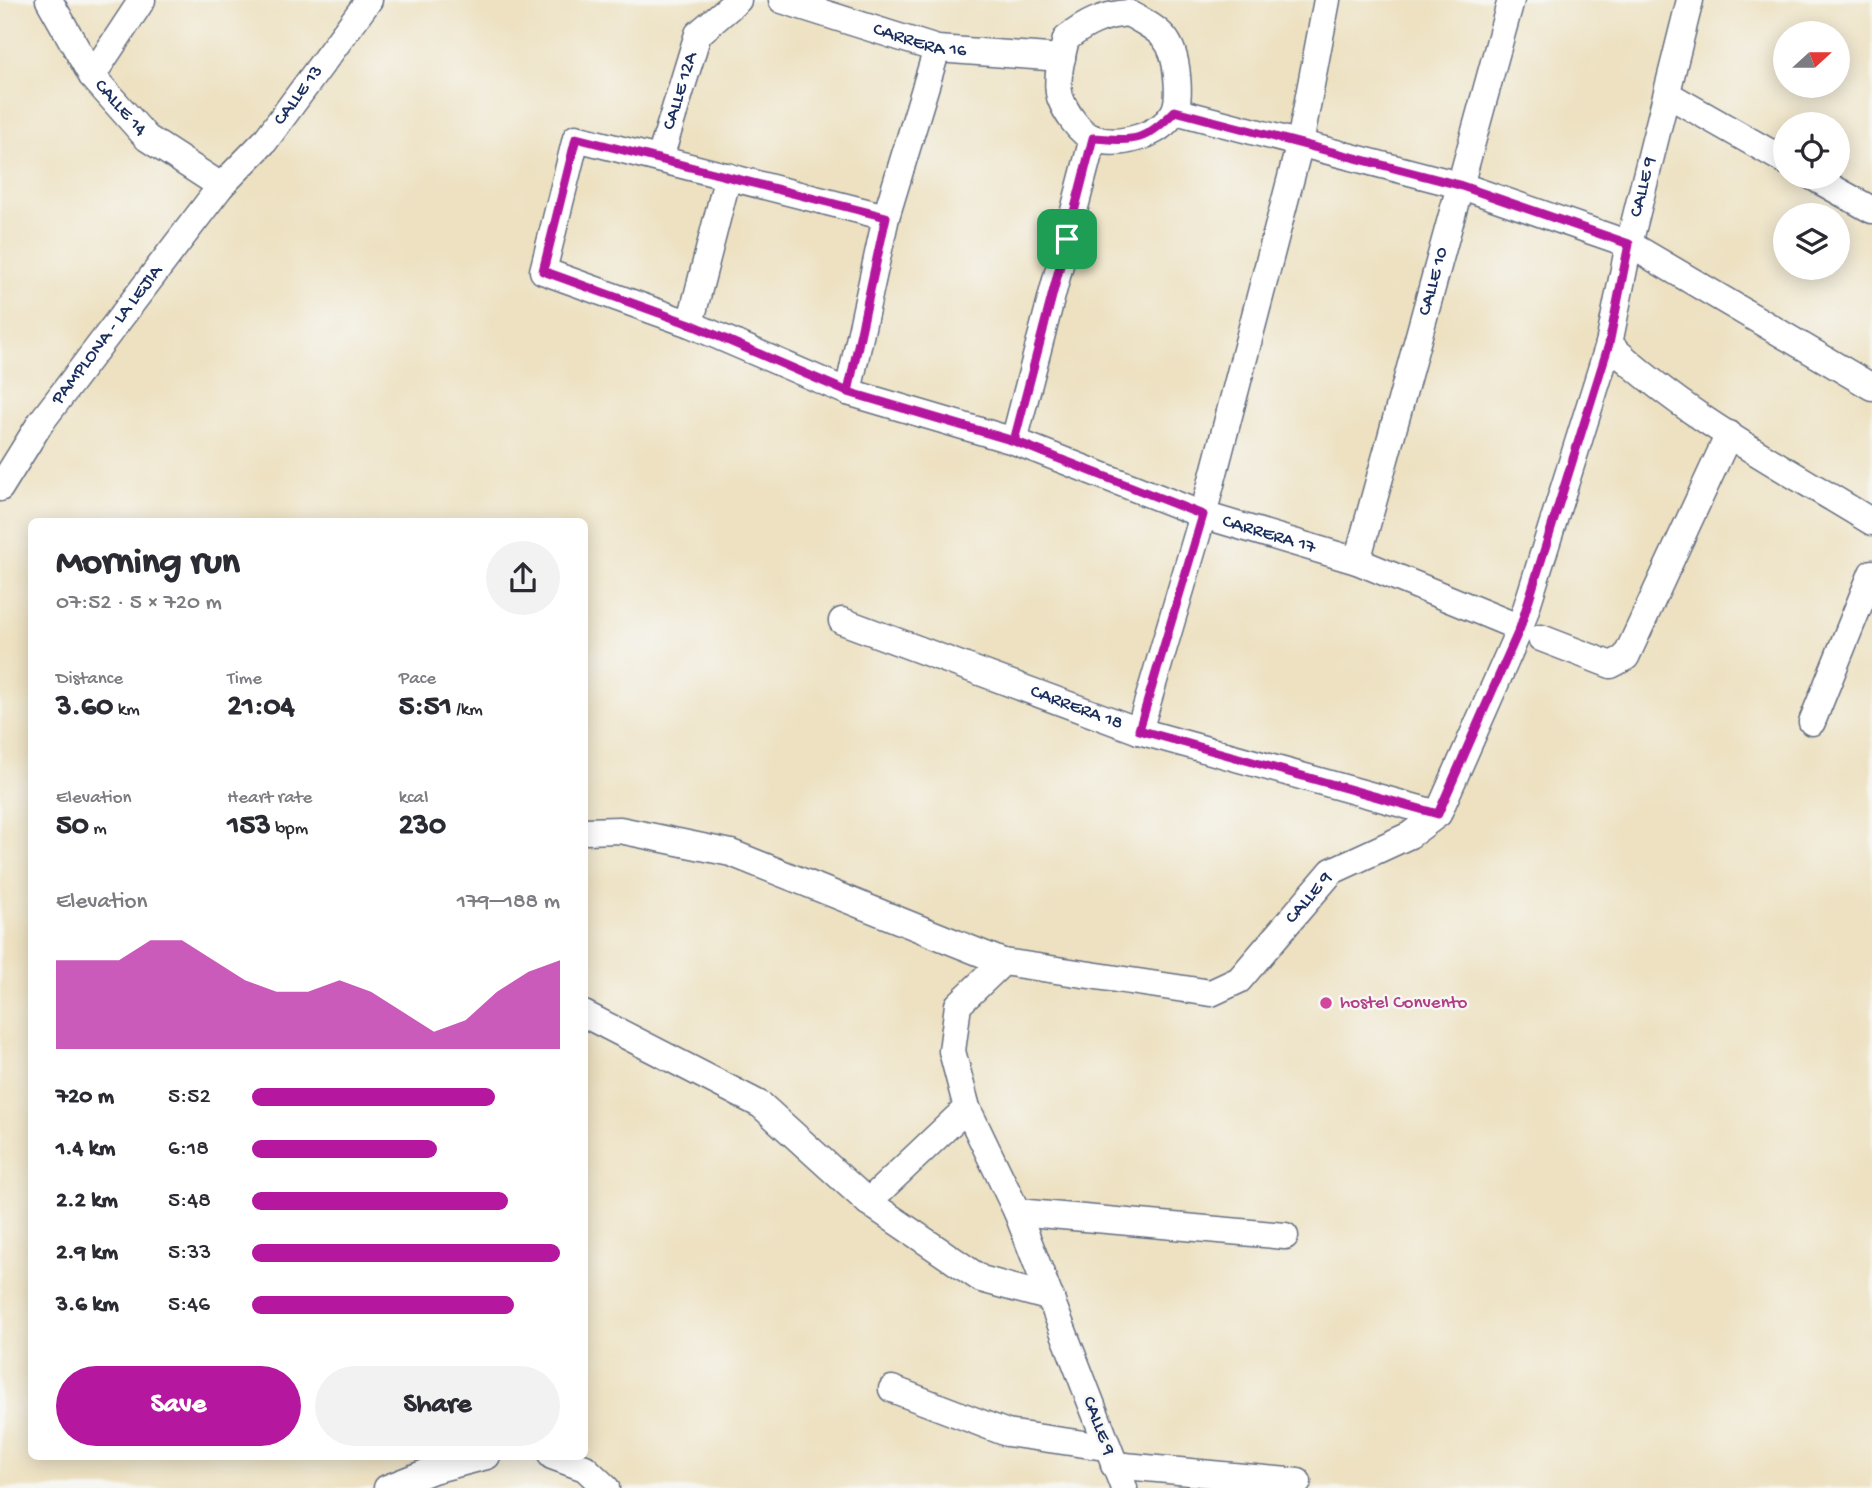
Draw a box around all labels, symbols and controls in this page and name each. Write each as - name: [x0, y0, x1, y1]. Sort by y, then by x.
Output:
- street label: CARRERA 16: [870, 18, 968, 63]
- north arrow: [1773, 21, 1850, 98]
- map controls: [1773, 21, 1850, 280]
- street label: CALLE 12A: [658, 48, 704, 133]
- street label: CALLE 13: [269, 61, 328, 130]
- street label: CALLE 14: [89, 75, 152, 141]
- button: locate: [1773, 112, 1850, 189]
- street label: CALLE 9: [1625, 154, 1662, 220]
- button: layers: [1773, 203, 1850, 280]
- pin: [1037, 209, 1097, 269]
- icon: arrive: [1048, 220, 1086, 258]
- street label: CALLE 10: [1413, 244, 1454, 318]
- street label: PAMPLONA - LA LEJIA: [46, 259, 169, 410]
- street label: CARRERA 17: [1219, 510, 1319, 560]
- button: share: [486, 541, 560, 615]
- text: Morning run: [56, 542, 240, 586]
- text: 07:52 · 5 × 720 m: [56, 590, 222, 617]
- text: Distance: [56, 668, 123, 691]
- text: Time: [227, 668, 262, 691]
- text: Pace: [399, 668, 436, 691]
- street label: CARRERA 18: [1027, 680, 1126, 735]
- text: 3.60: [56, 691, 113, 726]
- text: 21:04: [227, 691, 295, 726]
- text: 5:51: [399, 691, 452, 726]
- text: km: [113, 699, 140, 722]
- text: /km: [452, 699, 483, 722]
- text: Elevation: [56, 787, 132, 810]
- text: Heart rate: [227, 787, 312, 810]
- text: kcal: [399, 787, 428, 810]
- text: 50: [56, 810, 89, 845]
- text: 153: [227, 810, 271, 845]
- text: 230: [399, 810, 446, 845]
- text: m: [89, 818, 107, 841]
- text: bpm: [271, 818, 308, 841]
- street label: CALLE 9: [1280, 867, 1338, 929]
- text: Elevation: [56, 889, 147, 916]
- text: 179–188 m: [457, 889, 560, 916]
- place label: hostel Convento: [1340, 992, 1467, 1015]
- marker: hostel Convento: [1318, 995, 1334, 1011]
- text: 720 m: [56, 1084, 114, 1111]
- text: 5:52: [168, 1084, 211, 1111]
- text: 1.4 km: [56, 1136, 115, 1163]
- text: 6:18: [168, 1136, 209, 1163]
- text: 2.2 km: [56, 1188, 118, 1215]
- text: 5:48: [168, 1188, 211, 1215]
- text: 2.9 km: [56, 1240, 118, 1267]
- text: 5:33: [168, 1240, 211, 1267]
- text: 3.6 km: [56, 1292, 119, 1319]
- text: 5:46: [168, 1292, 210, 1319]
- button: Save: [56, 1366, 301, 1446]
- button: Share: [315, 1366, 560, 1446]
- street label: CALLE 9: [1076, 1393, 1120, 1459]

